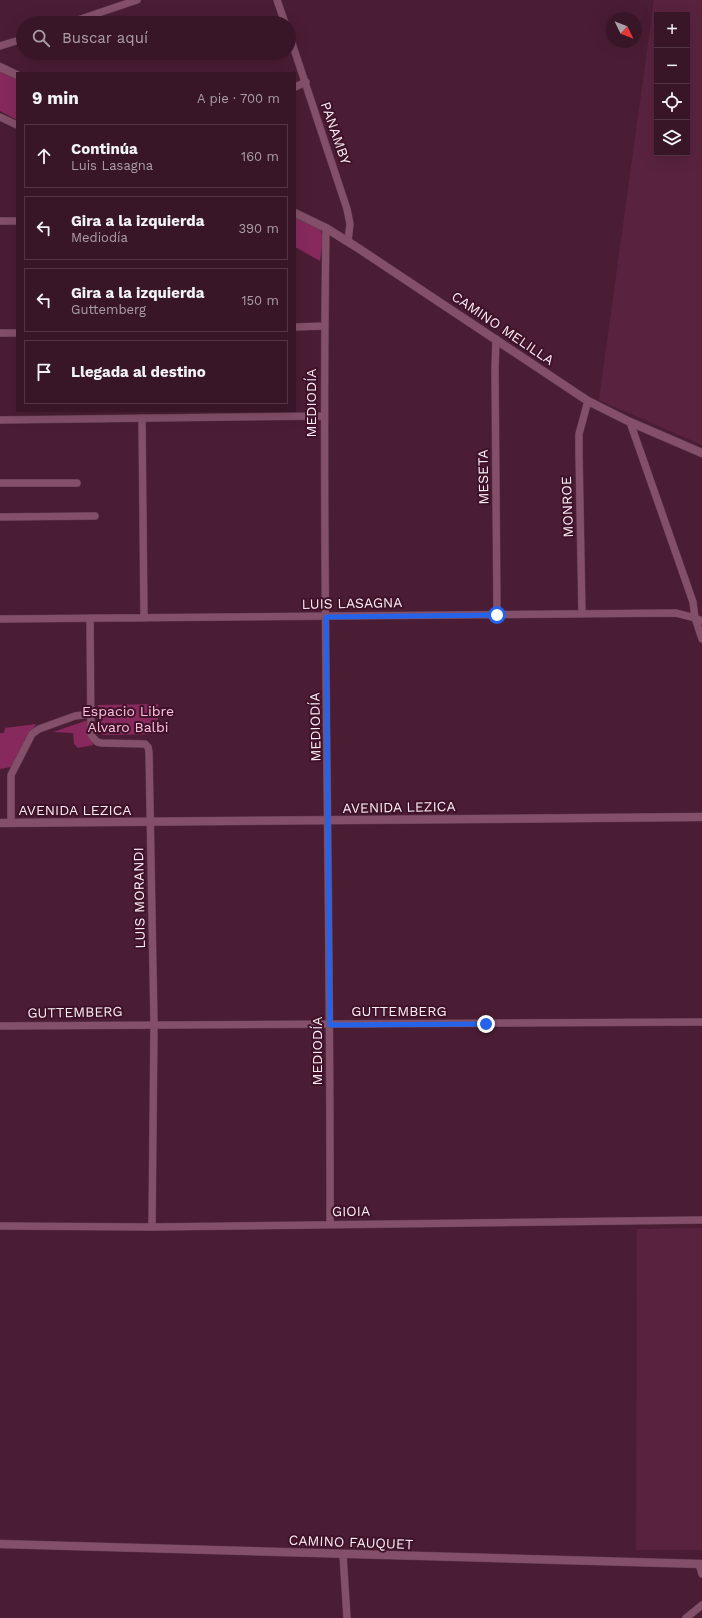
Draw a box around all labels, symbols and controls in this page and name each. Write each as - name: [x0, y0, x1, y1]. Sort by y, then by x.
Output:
- north arrow: [606, 12, 642, 48]
- map controls: [654, 12, 690, 156]
- button: +: [654, 12, 690, 48]
- search box: [16, 16, 296, 60]
- icon: search: [30, 27, 52, 49]
- text: Buscar aquí: [62, 29, 148, 47]
- button: −: [654, 48, 690, 84]
- button: locate: [654, 84, 690, 120]
- text: 9 min: [32, 88, 79, 108]
- text: A pie · 700 m: [197, 91, 280, 106]
- street label: PANAMBY: [318, 99, 354, 167]
- button: layers: [654, 120, 690, 156]
- text: Continúa: [71, 140, 138, 158]
- icon: ahead: [33, 145, 55, 167]
- text: 160 m: [241, 149, 279, 164]
- text: Luis Lasagna: [71, 158, 153, 173]
- text: Gira a la izquierda: [71, 212, 204, 230]
- icon: left: [33, 217, 55, 239]
- text: 390 m: [238, 221, 279, 236]
- text: Mediodía: [71, 230, 128, 245]
- text: Gira a la izquierda: [71, 284, 204, 302]
- street label: CAMINO MELILLA: [449, 288, 557, 368]
- icon: left: [33, 289, 55, 311]
- text: 150 m: [241, 293, 279, 308]
- text: Guttemberg: [71, 302, 146, 317]
- icon: arrive: [33, 361, 55, 383]
- text: Llegada al destino: [71, 363, 206, 381]
- street label: MEDIODÍA: [303, 368, 319, 438]
- street label: MESETA: [475, 449, 491, 505]
- street label: MONROE: [558, 476, 576, 538]
- street label: LUIS LASAGNA: [301, 594, 403, 612]
- route start: [488, 606, 506, 624]
- street label: MEDIODÍA: [306, 692, 324, 762]
- park label: Espacio Libre Alvaro Balbi: [82, 703, 174, 735]
- street label: AVENIDA LEZICA: [342, 798, 456, 816]
- street label: AVENIDA LEZICA: [18, 802, 132, 818]
- street label: LUIS MORANDI: [130, 847, 148, 949]
- street label: GUTTEMBERG: [27, 1003, 123, 1021]
- street label: GUTTEMBERG: [351, 1003, 447, 1019]
- route end: [477, 1015, 495, 1033]
- street label: MEDIODÍA: [309, 1016, 325, 1086]
- street label: GIOIA: [332, 1203, 370, 1219]
- street label: CAMINO FAUQUET: [288, 1532, 414, 1552]

